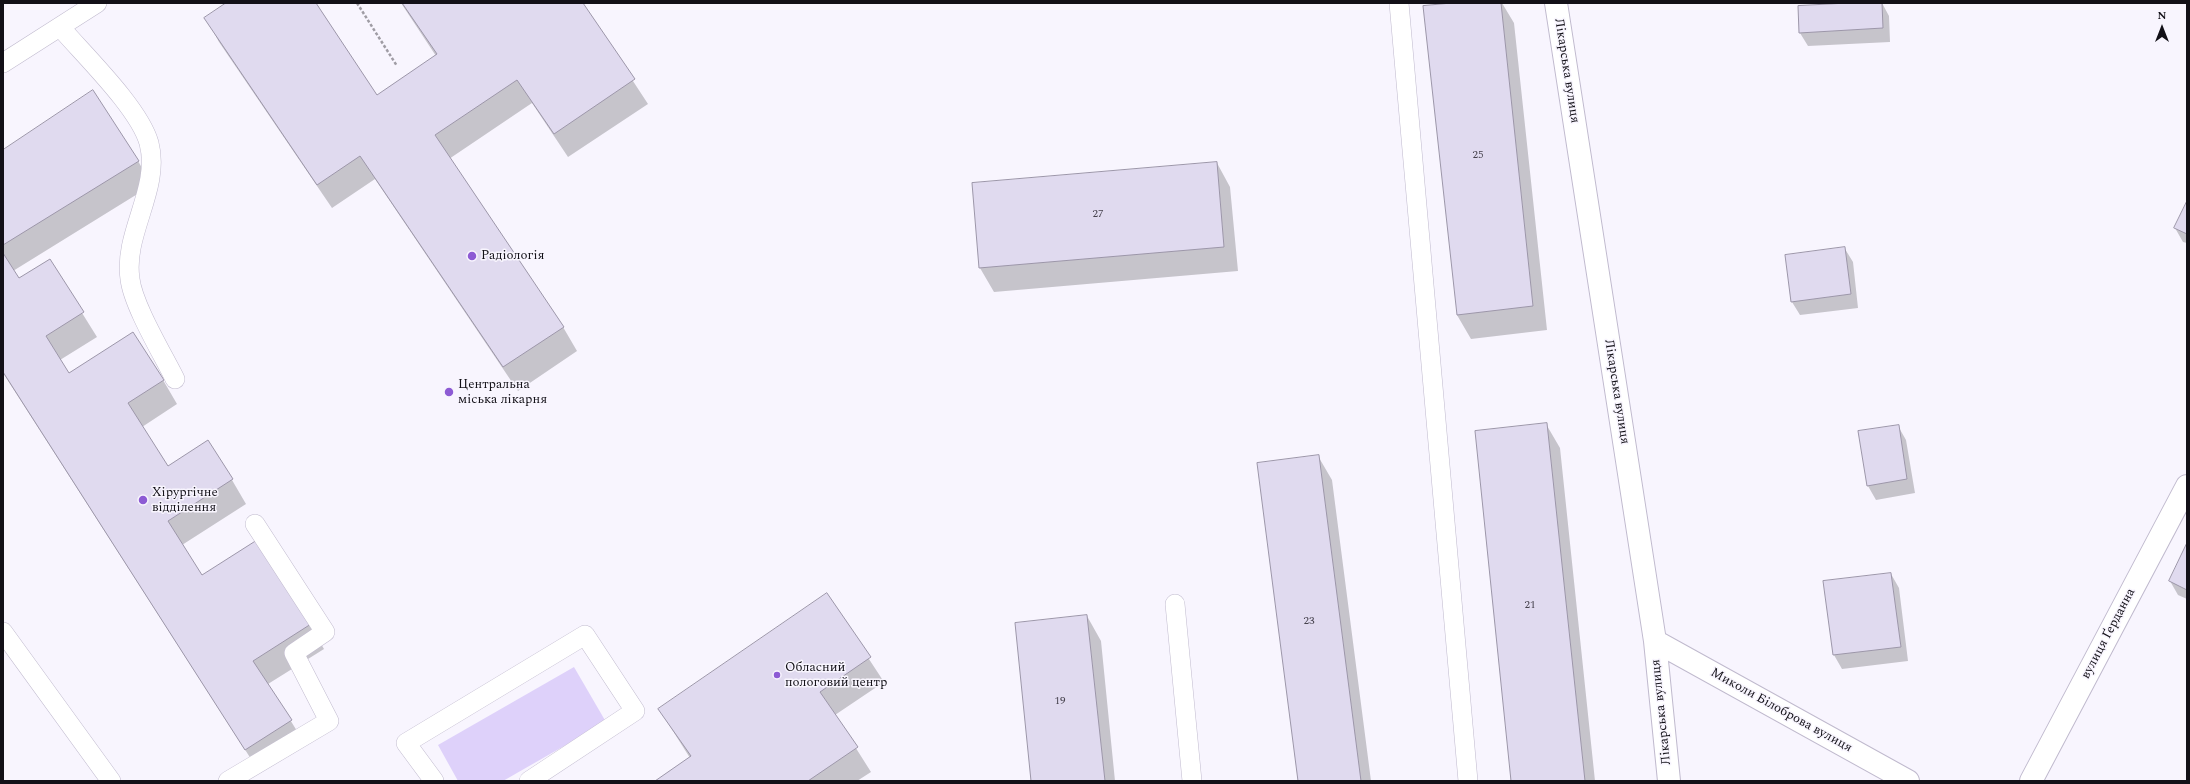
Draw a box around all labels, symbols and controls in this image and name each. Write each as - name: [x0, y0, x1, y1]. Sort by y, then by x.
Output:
- text: N: [2158, 7, 2166, 24]
- north arrow: [2142, 8, 2182, 48]
- street label: Лікарська вулиця: [1550, 17, 1582, 125]
- house number: 25: [1473, 149, 1483, 163]
- house number: 27: [1093, 208, 1103, 222]
- place label: Радіологія: [481, 248, 544, 264]
- marker: Радіологія: [466, 250, 478, 262]
- street label: Лікарська вулиця: [1600, 338, 1632, 446]
- place label: Центральна міська лікарня: [458, 377, 547, 408]
- marker: Центральна міська лікарня: [443, 386, 455, 398]
- place label: Хірургічне відділення: [152, 485, 218, 516]
- marker: Хірургічне відділення: [137, 494, 149, 506]
- street label: вулиця Ґерданна: [2079, 586, 2139, 682]
- house number: 21: [1525, 599, 1535, 613]
- house number: 23: [1304, 615, 1314, 629]
- street label: Лікарська вулиця: [1649, 659, 1675, 765]
- place label: Обласний пологовий центр: [785, 660, 887, 691]
- street label: Миколи Білоброва вулиця: [1708, 666, 1854, 756]
- marker: Обласний пологовий центр: [772, 670, 782, 680]
- house number: 19: [1055, 695, 1065, 709]

